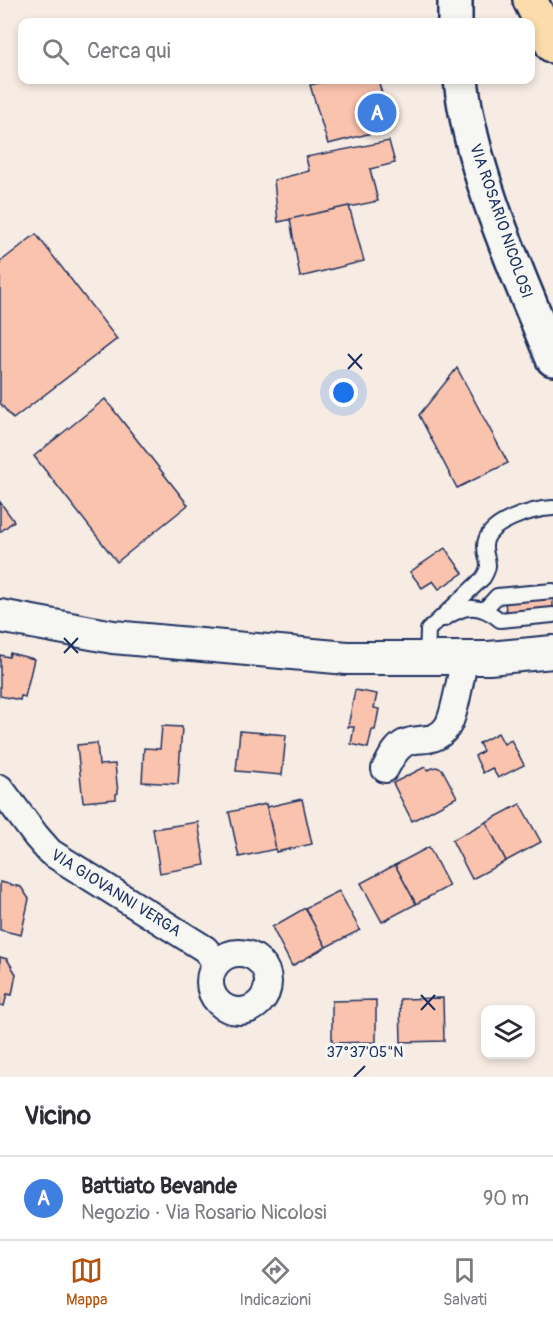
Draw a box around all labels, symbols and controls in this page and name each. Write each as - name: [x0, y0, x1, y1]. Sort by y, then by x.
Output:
- search box: [18, 18, 535, 84]
- icon: search: [39, 35, 72, 68]
- text: Cerca qui: [87, 37, 171, 65]
- pin: A: [358, 90, 397, 136]
- street label: VIA ROSARIO NICOLOSI: [465, 141, 537, 301]
- your location: [329, 378, 358, 407]
- street label: VIA GIOVANNI VERGA: [47, 845, 185, 941]
- map controls: [481, 1005, 535, 1059]
- button: layers: [481, 1005, 535, 1059]
- text: 37°37'05"N: [327, 1043, 403, 1062]
- text: Vicino: [24, 1100, 91, 1132]
- text: Battiato Bevande: [81, 1172, 237, 1200]
- text: A: [37, 1186, 50, 1211]
- text: 90 m: [483, 1186, 529, 1211]
- text: Negozio · Via Rosario Nicolosi: [81, 1200, 327, 1225]
- tab: Mappa: [66, 1254, 108, 1310]
- tab: Indicazioni: [240, 1254, 311, 1310]
- tab: Salvati: [443, 1254, 487, 1310]

